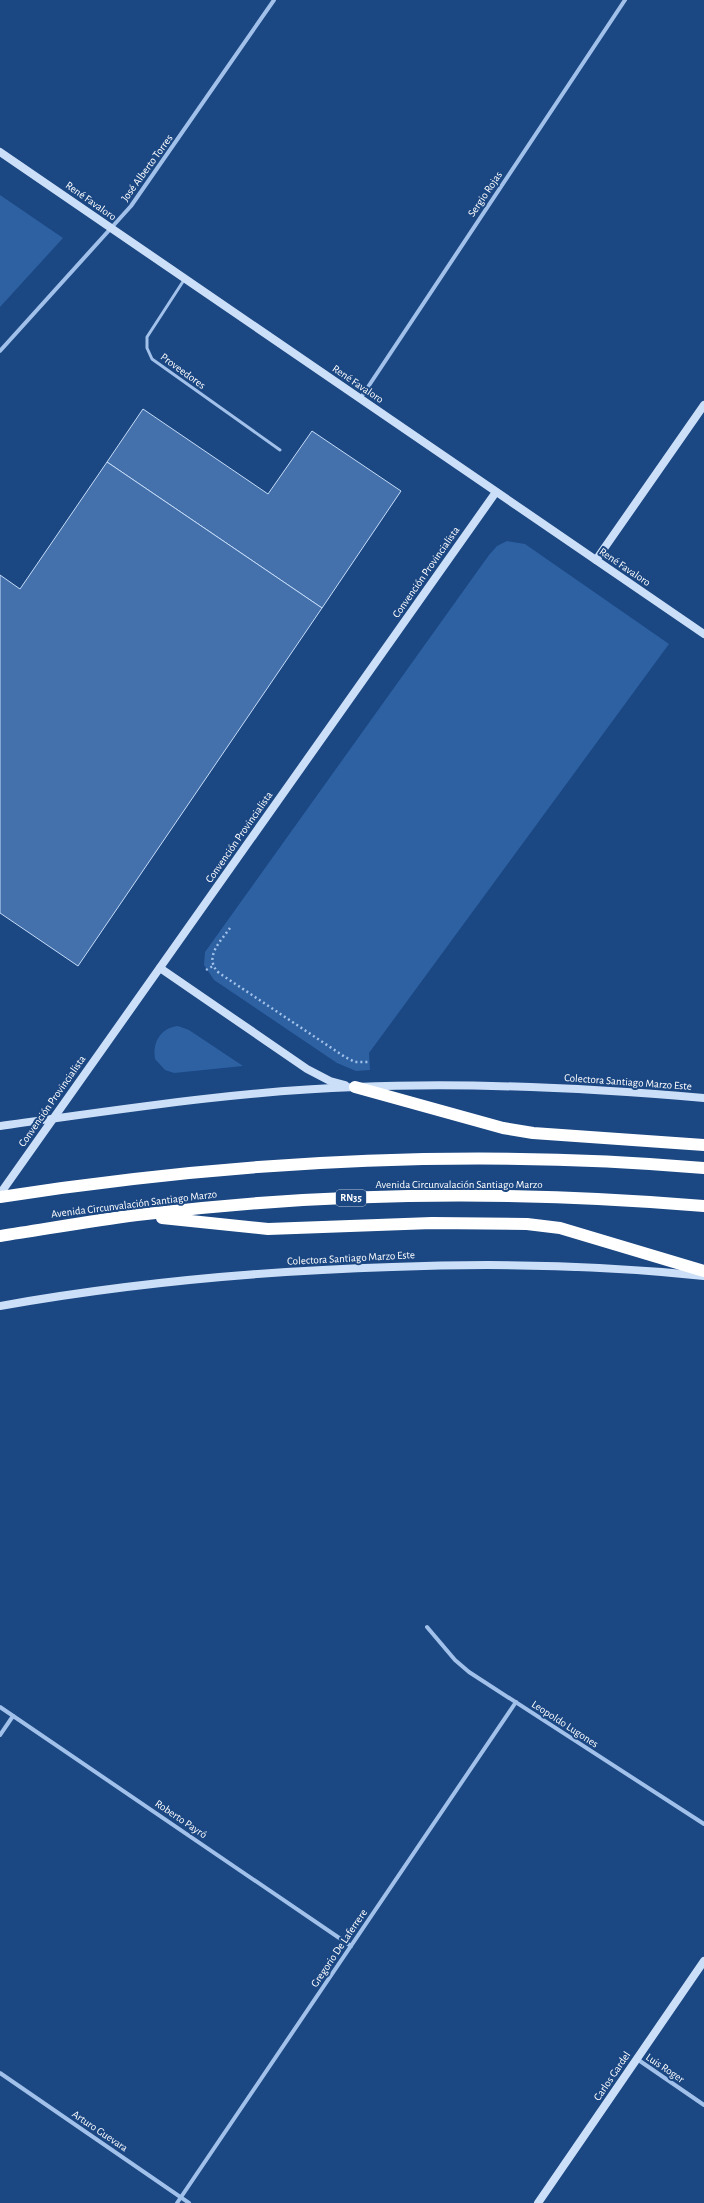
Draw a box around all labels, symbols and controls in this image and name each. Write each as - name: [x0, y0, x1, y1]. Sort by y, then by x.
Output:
- street label: José Alberto Torres: [119, 133, 175, 203]
- street label: Sergio Rojas: [466, 169, 504, 219]
- street label: René Favaloro: [64, 180, 118, 222]
- street label: Proveedores: [158, 351, 208, 391]
- street label: René Favaloro: [330, 363, 386, 405]
- street label: Convención Provincialista: [390, 524, 462, 620]
- street label: René Favaloro: [597, 546, 653, 588]
- street label: Convención Provincialista: [203, 789, 275, 885]
- street label: Convención Provincialista: [16, 1053, 88, 1149]
- street label: Colectora Santiago Marzo Este: [564, 1072, 692, 1092]
- street label: Avenida Circunvalación Santiago Marzo: [375, 1179, 543, 1190]
- street label: Avenida Circunvalación Santiago Marzo: [50, 1188, 218, 1220]
- road number: RN35: [336, 1190, 366, 1206]
- street label: Colectora Santiago Marzo Este: [287, 1249, 415, 1267]
- street label: Leopoldo Lugones: [530, 1698, 600, 1750]
- street label: Roberto Payró: [153, 1798, 209, 1840]
- street label: Gregorio De Laferrere: [309, 1907, 369, 1989]
- street label: Carlos Gardel: [592, 2049, 632, 2103]
- street label: Luis Roger: [644, 2051, 687, 2085]
- street label: Arturo Guevara: [70, 2108, 130, 2154]

